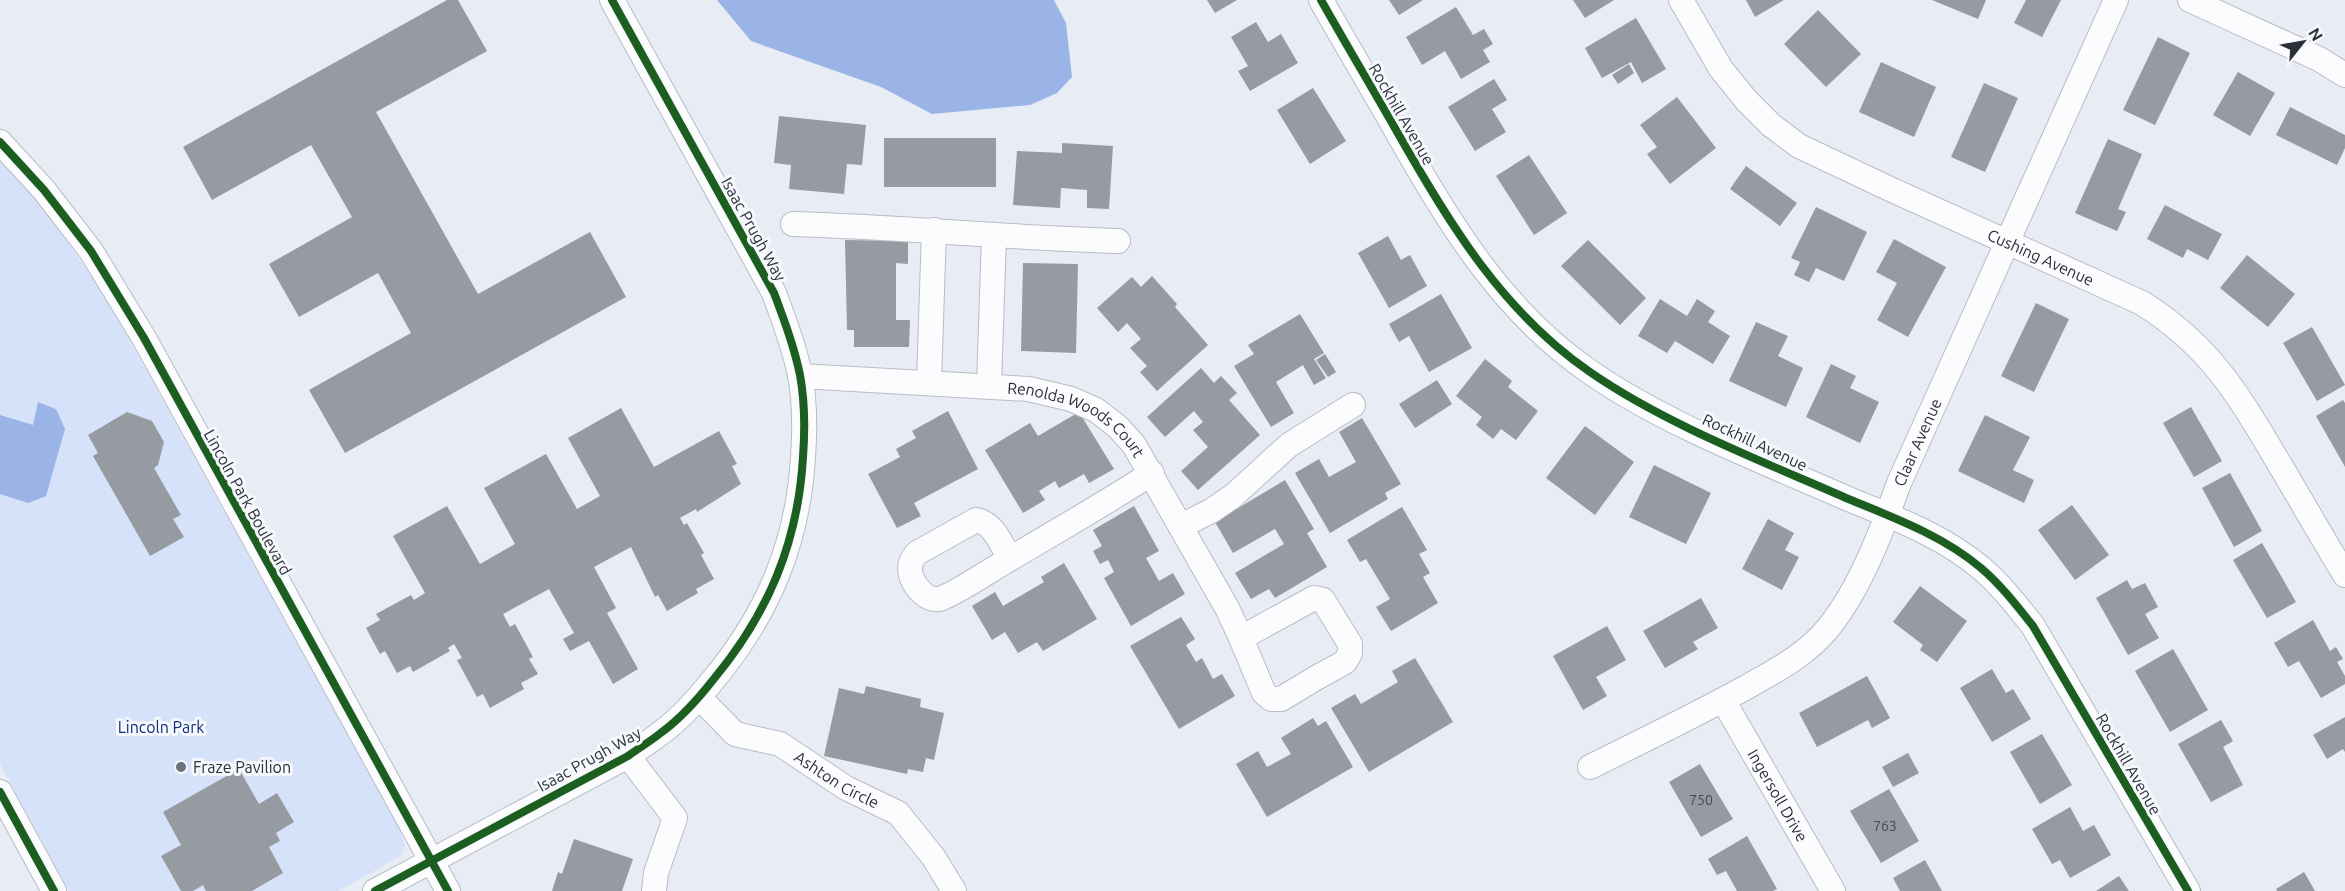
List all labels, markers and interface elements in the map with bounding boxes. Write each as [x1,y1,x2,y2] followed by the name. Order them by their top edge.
[2273,12,2333,72] north arrow
[2305,25,2327,44] text: N
[1366,60,1438,168] street label: Rockhill Avenue
[718,174,790,284] street label: Isaac Prugh Way
[1985,225,2097,289] street label: Cushing Avenue
[1007,379,1148,461] street label: Renolda Woods Court
[1890,396,1945,489] street label: Claar Avenue
[1700,410,1810,474] street label: Rockhill Avenue
[200,426,296,578] street label: Lincoln Park Boulevard
[2093,710,2165,818] street label: Rockhill Avenue
[118,718,204,736] park label: Lincoln Park
[534,723,644,795] street label: Isaac Prugh Way
[1744,746,1812,845] street label: Ingersoll Drive
[791,747,882,812] street label: Ashton Circle
[193,758,291,776] place label: Fraze Pavilion
[174,760,188,774] marker: Fraze Pavilion
[1689,792,1713,808] house number: 750
[1873,818,1897,834] house number: 763

